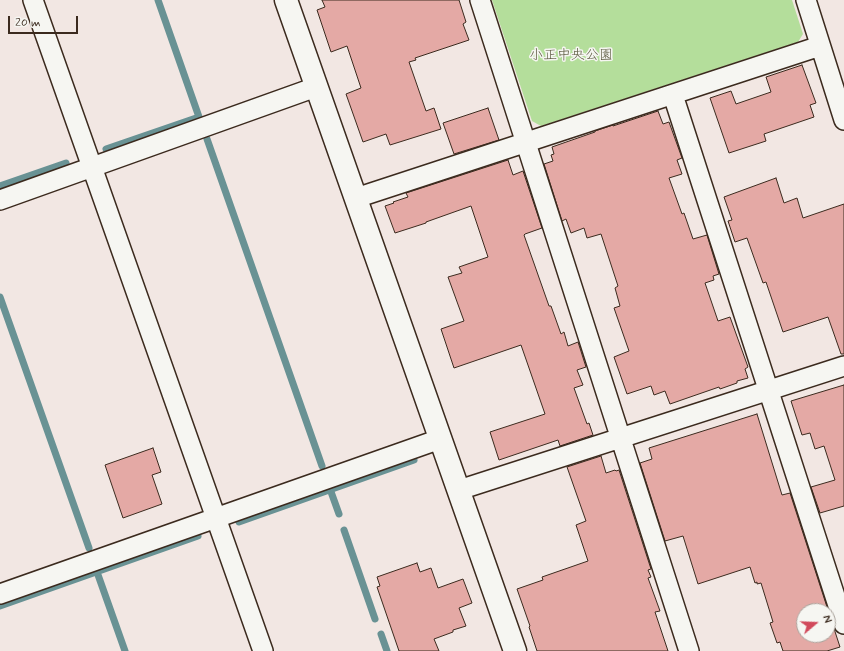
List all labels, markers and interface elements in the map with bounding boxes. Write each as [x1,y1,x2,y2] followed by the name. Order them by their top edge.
[10,8,80,34] scale bar
[15,15,41,31] text: 20 m
[529,48,613,64] park label: 小正中央公園
[796,603,836,643] north arrow
[819,614,834,625] text: N

